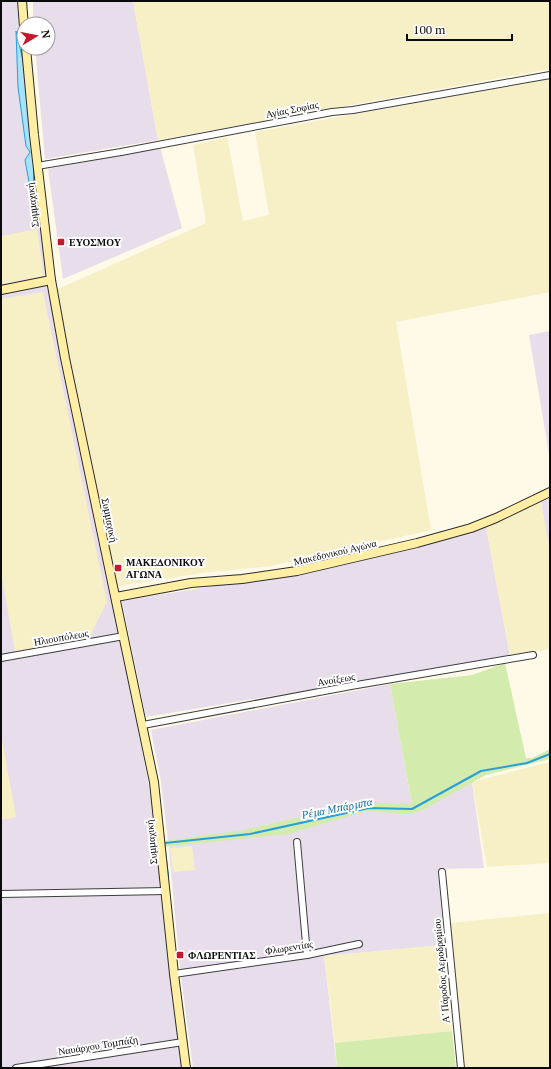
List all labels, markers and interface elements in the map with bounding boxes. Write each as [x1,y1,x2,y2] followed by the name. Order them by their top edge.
[16,16,56,56] north arrow
[407,16,512,42] scale bar
[413,22,446,37] text: 100 m
[38,29,54,40] text: N
[264,98,320,121] street label: Αγίας Σοφίας
[23,182,42,228] street label: Συμμαχική
[69,236,122,249] place label: ΕΥΟΣΜΟΥ
[56,237,66,247] marker: ΕΥΟΣΜΟΥ
[98,497,121,543] street label: Συμμαχική
[292,536,379,568] street label: Μακεδονικού Αγώνα
[126,556,205,581] place label: ΜΑΚΕΔΟΝΙΚΟΥ ΑΓΩΝΑ
[113,563,123,573] marker: ΜΑΚΕΔΟΝΙΚΟΥ ΑΓΩΝΑ
[33,626,89,649] street label: Ηλιουπόλεως
[316,670,356,689] street label: Ανοίξεως
[300,794,374,822] water label: Ρέμα Μπάρμπα
[143,819,160,865] street label: Συμμαχική
[430,918,453,1024] street label: Α' Πάροδος Αεροδρομίου
[264,937,314,958] street label: Φλωρεντίας
[188,949,256,962] place label: ΦΛΩΡΕΝΤΙΑΣ
[175,950,185,960] marker: ΦΛΩΡΕΝΤΙΑΣ
[57,1033,139,1058] street label: Ναυάρχου Τομπάζη

